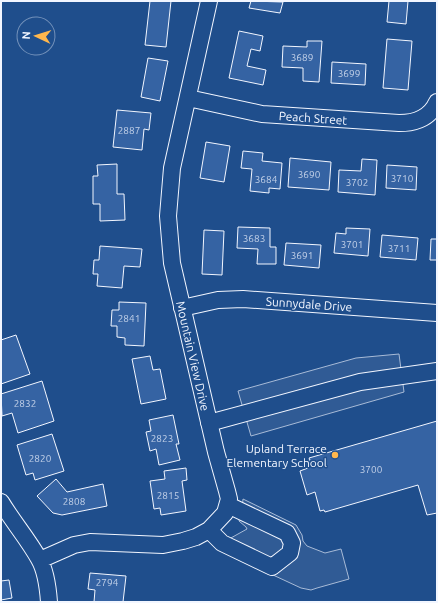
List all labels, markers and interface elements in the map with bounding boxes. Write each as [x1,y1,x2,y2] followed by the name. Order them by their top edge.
[16,16,56,56] north arrow
[20,31,32,40] text: N
[291,52,313,63] house number: 3689
[338,68,360,79] house number: 3699
[278,109,348,127] street label: Peach Street
[118,125,140,136] house number: 2887
[298,169,321,180] house number: 3690
[391,173,414,184] house number: 3710
[255,174,278,185] house number: 3684
[346,177,368,188] house number: 3702
[243,233,265,244] house number: 3683
[341,239,363,250] house number: 3701
[388,243,410,254] house number: 3711
[291,250,313,261] house number: 3691
[265,294,353,314] street label: Sunnydale Drive
[174,300,212,412] street label: Mountain View Drive
[118,313,140,324] house number: 2841
[14,398,36,409] house number: 2832
[151,433,173,444] house number: 2823
[227,442,327,469] place label: Upland Terrace Elementary School
[330,450,340,460] marker: Upland Terrace Elementary School
[29,453,52,464] house number: 2820
[360,464,383,475] house number: 3700
[157,490,179,501] house number: 2815
[63,496,86,507] house number: 2808
[96,577,119,588] house number: 2794

